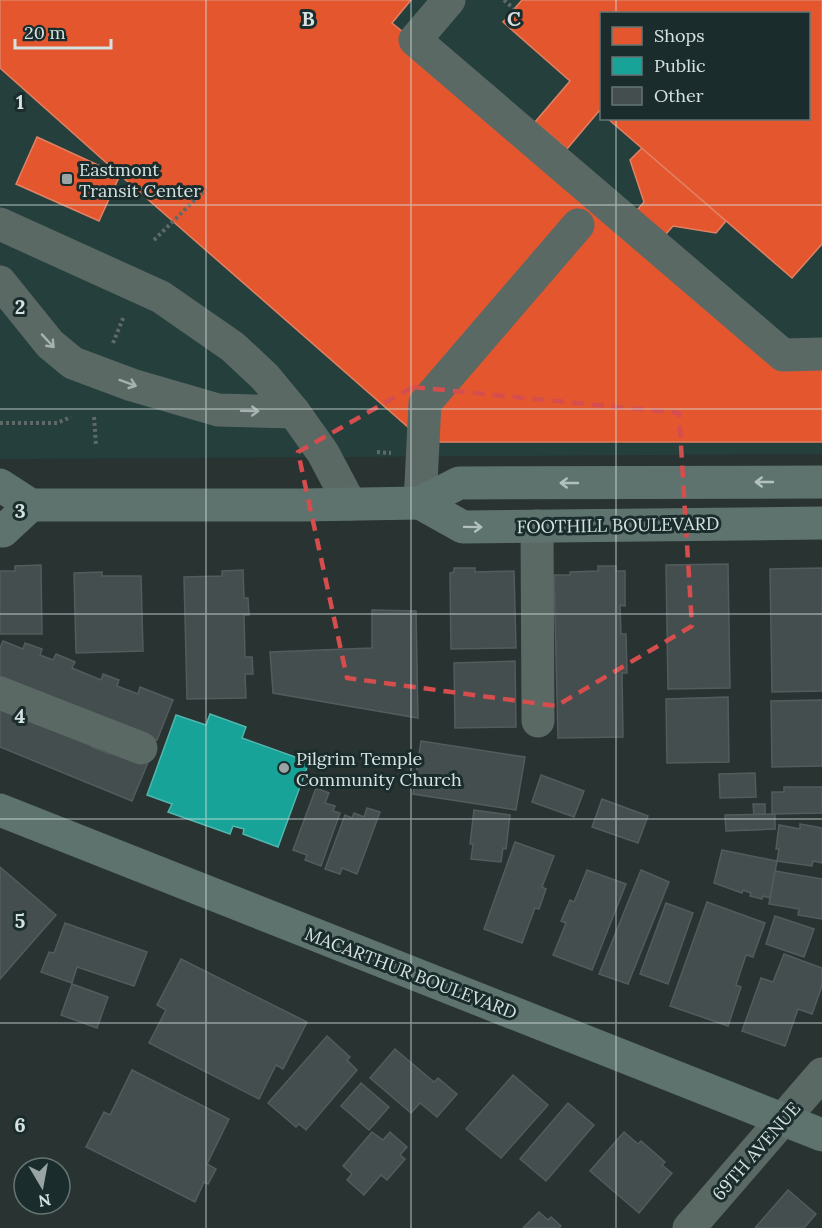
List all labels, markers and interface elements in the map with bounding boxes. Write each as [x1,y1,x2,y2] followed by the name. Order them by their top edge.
[301,6,315,31] text: B
[507,6,521,31] text: C
[15,12,111,50] scale bar
[600,12,810,120] legend
[24,21,66,44] text: 20 m
[654,24,705,47] text: Shops
[654,54,706,77] text: Public
[654,84,704,107] text: Other
[16,89,24,114] text: 1
[79,158,201,202] place label: Eastmont Transit Center
[60,172,74,186] marker: Eastmont Transit Center
[15,294,25,319] text: 2
[41,333,55,348] one-way arrow
[118,379,137,390] one-way arrow
[239,405,259,417] one-way arrow
[754,476,774,488] one-way arrow
[559,477,579,488] one-way arrow
[14,498,26,523] text: 3
[516,512,720,538] street label: FOOTHILL BOULEVARD
[462,521,482,532] one-way arrow
[15,703,26,728] text: 4
[296,747,462,791] place label: Pilgrim Temple Community Church
[277,761,291,775] marker: Pilgrim Temple Community Church
[15,908,26,933] text: 5
[302,922,520,1024] street label: MACARTHUR BOULEVARD
[707,1097,805,1205] street label: 69TH AVENUE
[14,1112,26,1137] text: 6
[12,1156,72,1216] north arrow
[37,1190,52,1212] text: N

